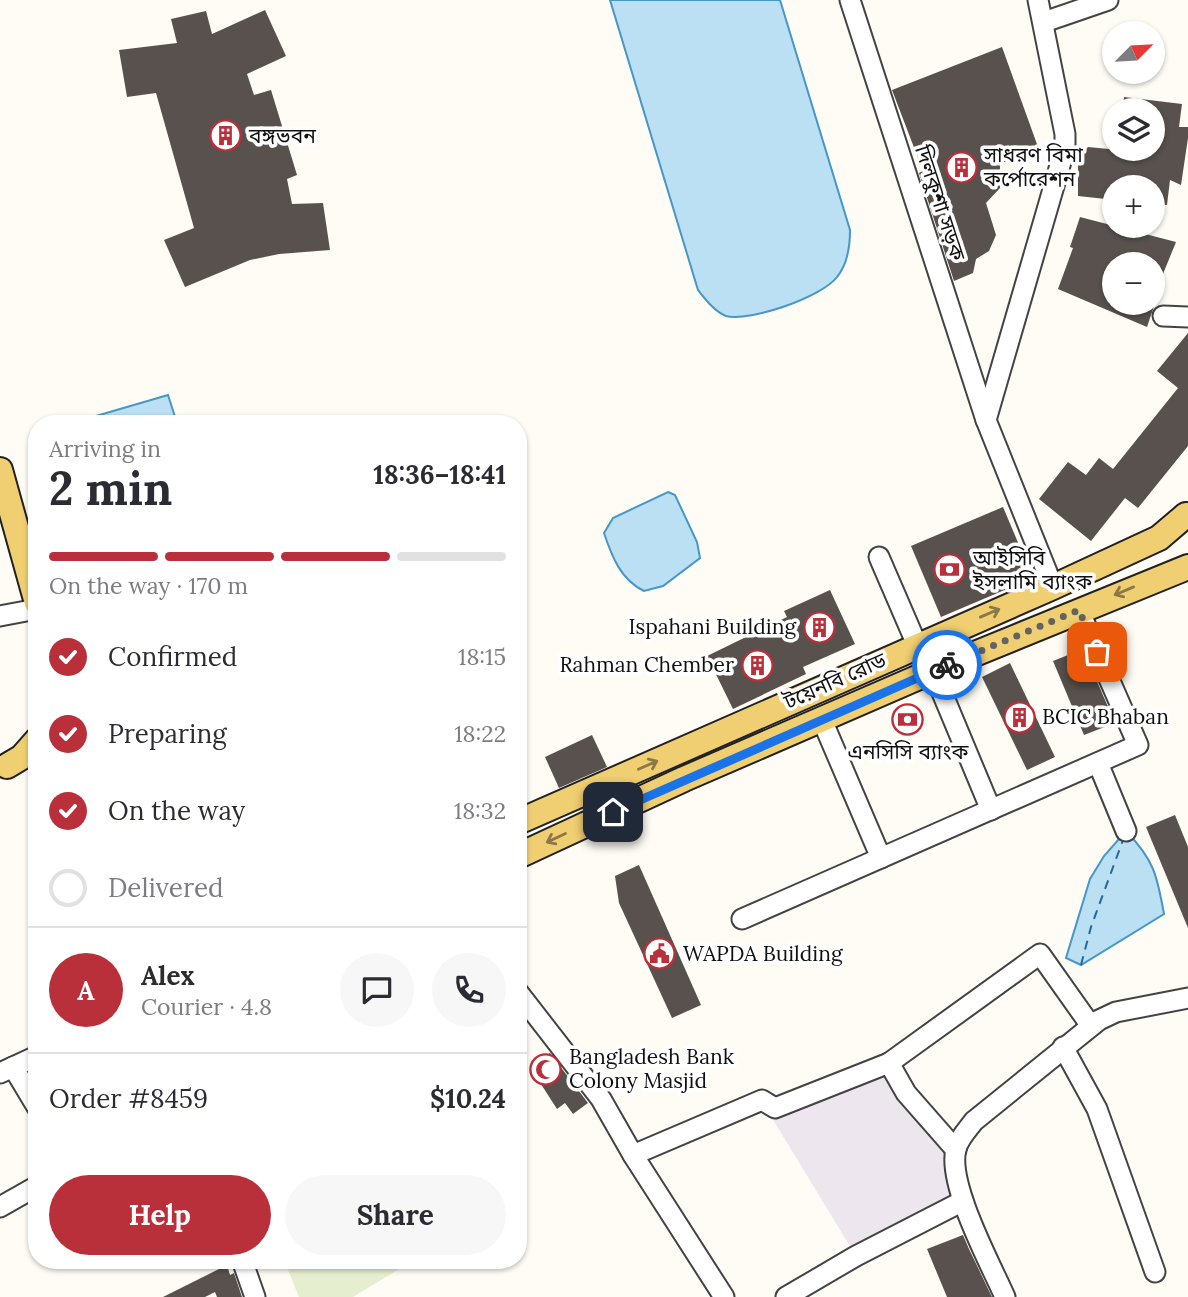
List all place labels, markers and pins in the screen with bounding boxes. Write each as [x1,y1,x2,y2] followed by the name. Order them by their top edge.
[209,119,243,153] building icon: বঙ্গভবন
[248,122,316,149] place label: বঙ্গভবন
[983,141,1083,192] place label: সাধরণ বিমা কর্পোরেশন
[944,150,978,184] building icon: সাধরণ বিমা কর্পোরেশন
[972,544,1093,595] place label: আইসিবি ইসলামি ব্যাংক
[933,553,967,587] bank icon: আইসিবি ইসলামি ব্যাংক
[802,610,836,644] building icon: Ispahani Building
[629,613,796,640] place label: Ispahani Building
[1067,622,1127,682] pin
[740,648,774,682] building icon: Rahman Chember
[559,651,734,678] place label: Rahman Chember
[1002,700,1036,734] building icon: BCIC Bhaban
[891,703,925,737] bank icon: এনসিসি ব্যাংক
[1042,703,1169,730] place label: BCIC Bhaban
[848,738,969,765] place label: এনসিসি ব্যাংক
[583,782,643,842] pin
[643,937,677,971] public building icon: WAPDA Building
[683,940,843,967] place label: WAPDA Building
[569,1043,735,1094] place label: Bangladesh Bank Colony Masjid
[529,1052,563,1086] mosque icon: Bangladesh Bank Colony Masjid

